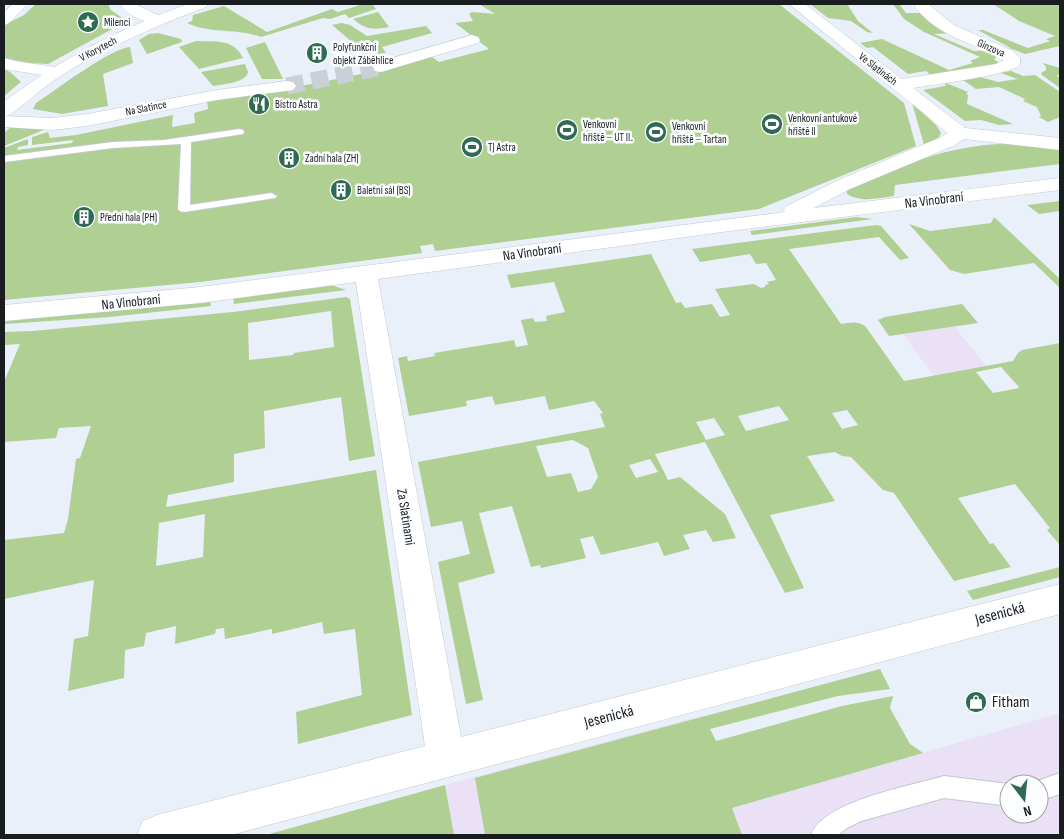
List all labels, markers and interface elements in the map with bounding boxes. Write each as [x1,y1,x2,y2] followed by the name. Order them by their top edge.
[76,10,100,34] place icon: Milenci
[104,16,130,29] place label: Milenci
[77,34,119,64] street label: V Korytech
[975,36,1007,60] street label: Ginzova
[305,41,329,65] building icon: Polyfunkční objekt Záběhlice
[333,41,393,67] place label: Polyfunkční objekt Záběhlice
[856,50,900,88] street label: Ve Slatinách
[247,92,271,116] restaurant icon: Bistro Astra
[124,98,168,118] street label: Na Slatince
[275,98,318,111] place label: Bistro Astra
[760,112,784,136] sports icon: Venkovní antukové hřiště II
[788,112,857,138] place label: Venkovní antukové hřiště II
[555,118,579,142] sports icon: Venkovní hřiště – UT II.
[583,118,632,144] place label: Venkovní hřiště – UT II.
[644,120,668,144] sports icon: Venkovní hřiště – Tartan
[672,120,727,146] place label: Venkovní hřiště – Tartan
[460,135,484,159] sports icon: TJ Astra
[488,141,516,154] place label: TJ Astra
[277,146,301,170] building icon: Zadní hala (ZH)
[305,152,359,165] place label: Zadní hala (ZH)
[329,178,353,202] building icon: Baletní sál (BS)
[357,184,411,197] place label: Baletní sál (BS)
[904,188,965,212] street label: Na Vinobraní
[72,205,96,229] building icon: Přední hala (PH)
[100,211,157,224] place label: Přední hala (PH)
[502,239,563,265] street label: Na Vinobraní
[101,290,162,314] street label: Na Vinobraní
[393,487,419,547] street label: Za Slatinami
[972,598,1027,630] street label: Jesenická
[964,690,988,714] shop icon: Fitham
[992,693,1029,712] place label: Fitham
[581,701,636,733] street label: Jesenická
[999,774,1049,824] north arrow
[1022,802,1033,820] text: N

